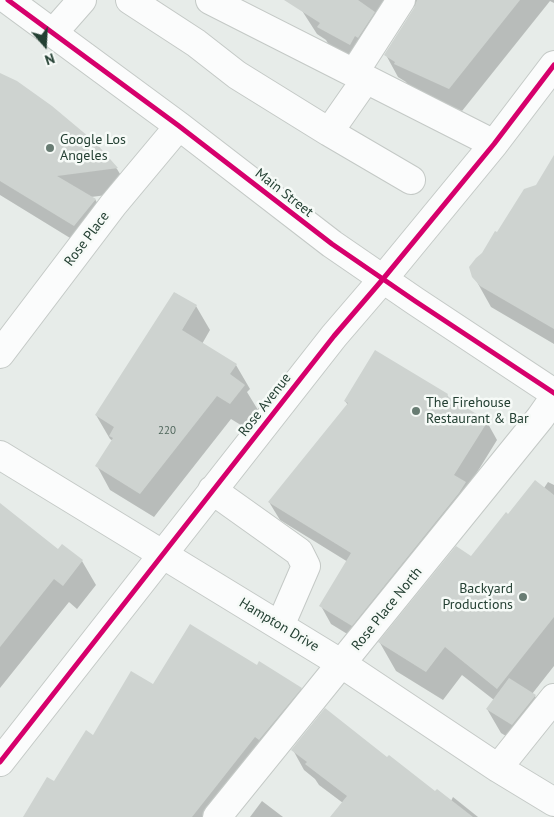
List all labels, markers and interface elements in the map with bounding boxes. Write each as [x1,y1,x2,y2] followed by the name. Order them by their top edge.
[20,20,70,70] north arrow
[43,49,57,69] text: N
[60,132,126,164] place label: Google Los Angeles
[44,142,56,154] marker: Google Los Angeles
[252,165,316,221] street label: Main Street
[61,208,113,270] street label: Rose Place
[235,370,295,440] street label: Rose Avenue
[426,395,529,428] place label: The Firehouse Restaurant & Bar
[410,405,422,417] marker: The Firehouse Restaurant & Bar
[158,424,176,438] house number: 220
[348,564,426,654] street label: Rose Place North
[442,581,513,614] place label: Backyard Productions
[517,591,529,603] marker: Backyard Productions
[236,595,322,655] street label: Hampton Drive

